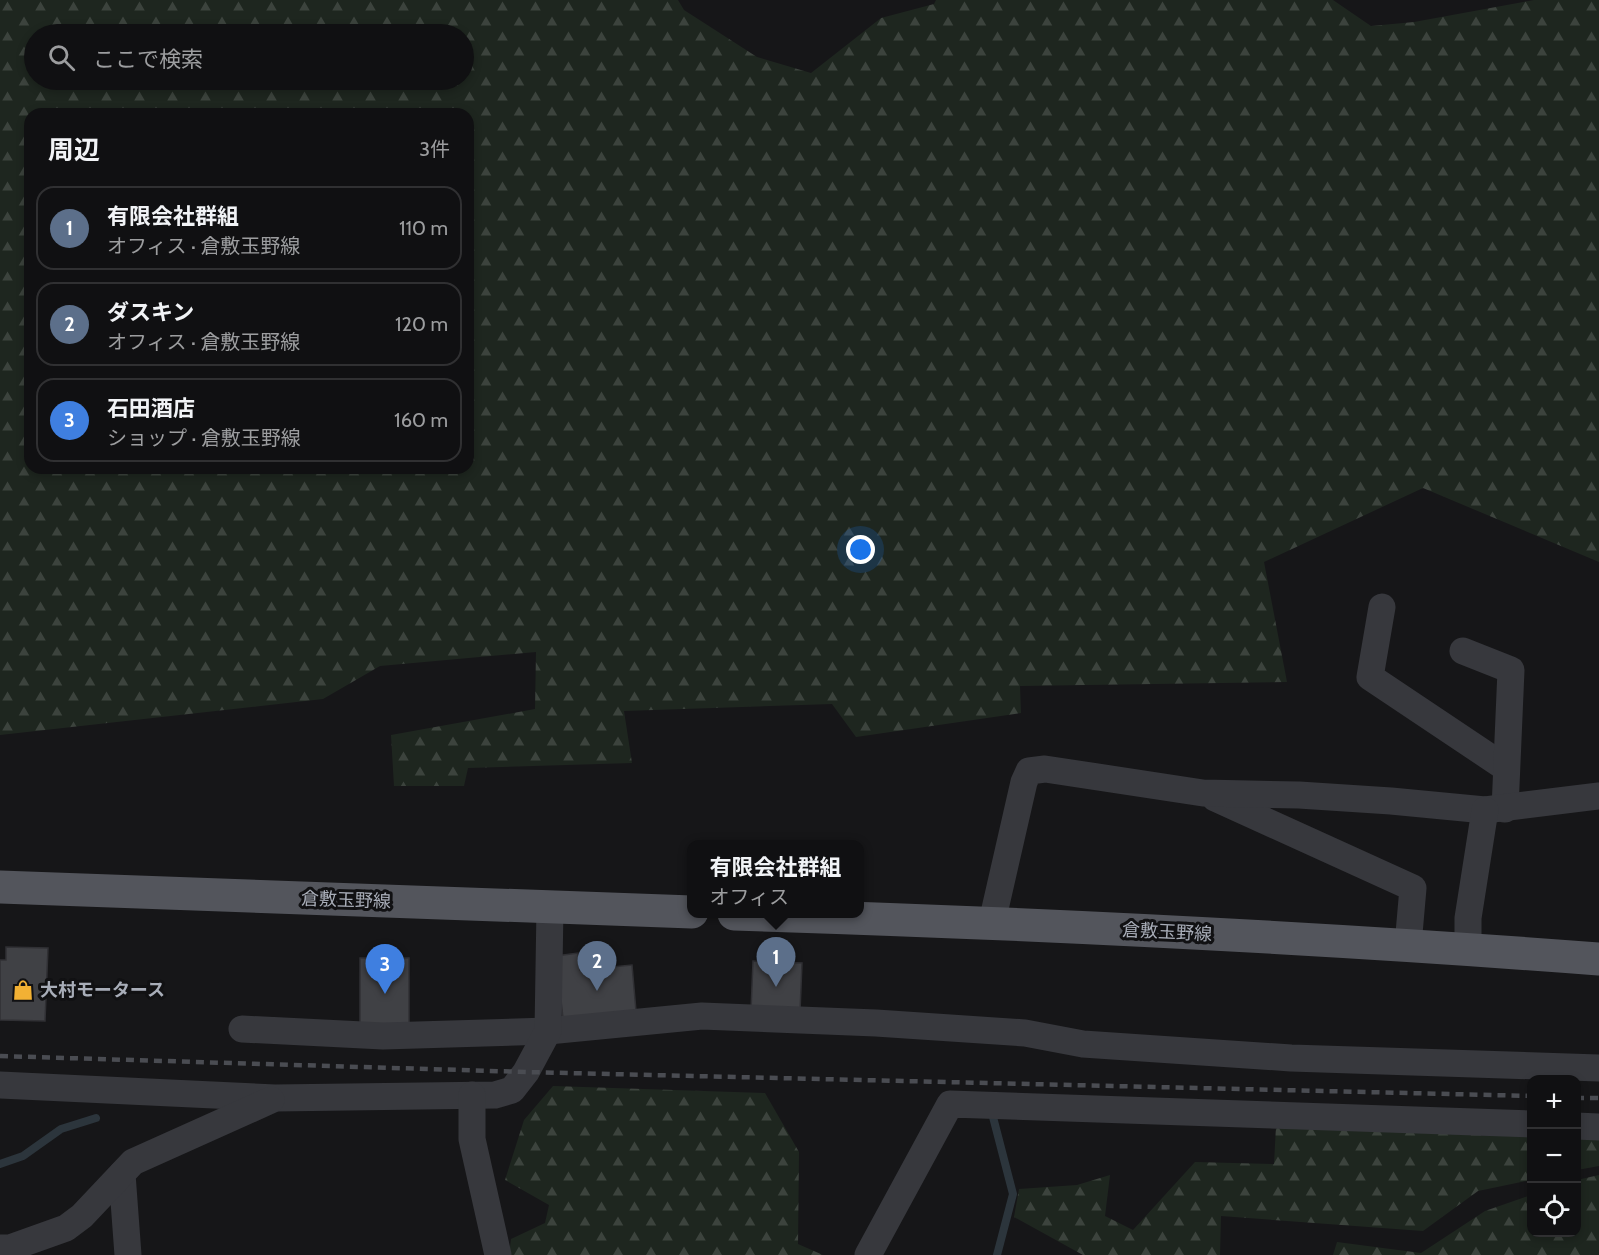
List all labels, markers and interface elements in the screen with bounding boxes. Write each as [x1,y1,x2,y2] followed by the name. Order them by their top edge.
[24,24,474,90] search box
[45,41,78,74] icon: search
[93,46,203,73] text: ここで検索
[48,134,100,166] text: 周辺
[419,137,450,161] text: 3件
[107,203,239,230] text: 有限会社群組
[66,216,73,240] text: 1
[399,216,448,240] text: 110 m
[107,234,300,258] text: オフィス · 倉敷玉野線
[107,299,194,326] text: ダスキン
[64,312,75,336] text: 2
[395,312,448,336] text: 120 m
[107,330,300,354] text: オフィス · 倉敷玉野線
[107,395,195,422] text: 石田酒店
[64,408,75,432] text: 3
[394,408,448,432] text: 160 m
[107,426,301,450] text: ショップ · 倉敷玉野線
[846,535,875,564] your location
[687,840,864,918] popup
[709,854,842,881] text: 有限会社群組
[709,885,789,909] text: オフィス
[301,887,391,913] street label: 倉敷玉野線
[1121,919,1213,945] street label: 倉敷玉野線
[756,938,796,987] pin: 1
[578,942,616,991] pin: 2
[366,944,404,994] pin: 3
[11,978,35,1002] shop icon: 大村モータース
[40,979,165,1001] place label: 大村モータース
[1527,1075,1581,1237] map controls
[1527,1075,1581,1129] button: +
[1527,1129,1581,1183] button: −
[1527,1183,1581,1237] button: locate

